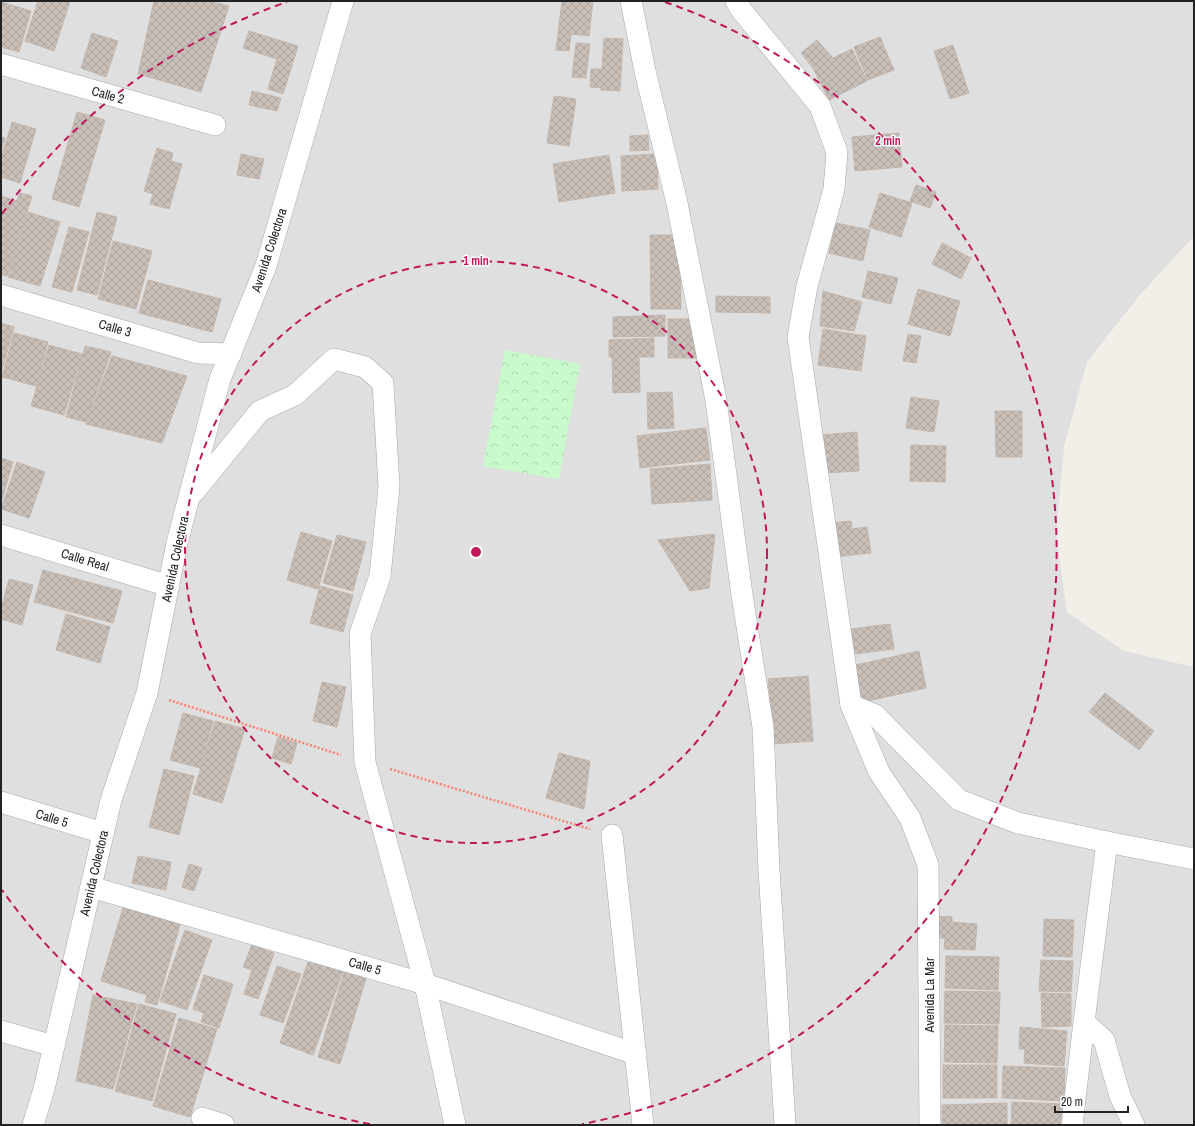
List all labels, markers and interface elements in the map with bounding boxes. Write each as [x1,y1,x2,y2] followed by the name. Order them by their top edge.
[90,82,126,108] street label: Calle 2
[875,133,901,149] text: 2 min
[247,206,291,295] street label: Avenida Colectora
[463,253,489,269] text: 1 min
[97,315,133,341] street label: Calle 3
[157,514,192,605] street label: Avenida Colectora
[59,545,111,575] street label: Calle Real
[469,545,483,559] centre of rings
[34,805,70,831] street label: Calle 5
[76,828,112,919] street label: Avenida Colectora
[347,953,383,979] street label: Calle 5
[921,957,938,1034] street label: Avenida La Mar
[1055,1088,1128,1114] scale bar
[1061,1094,1083,1110] text: 20 m

